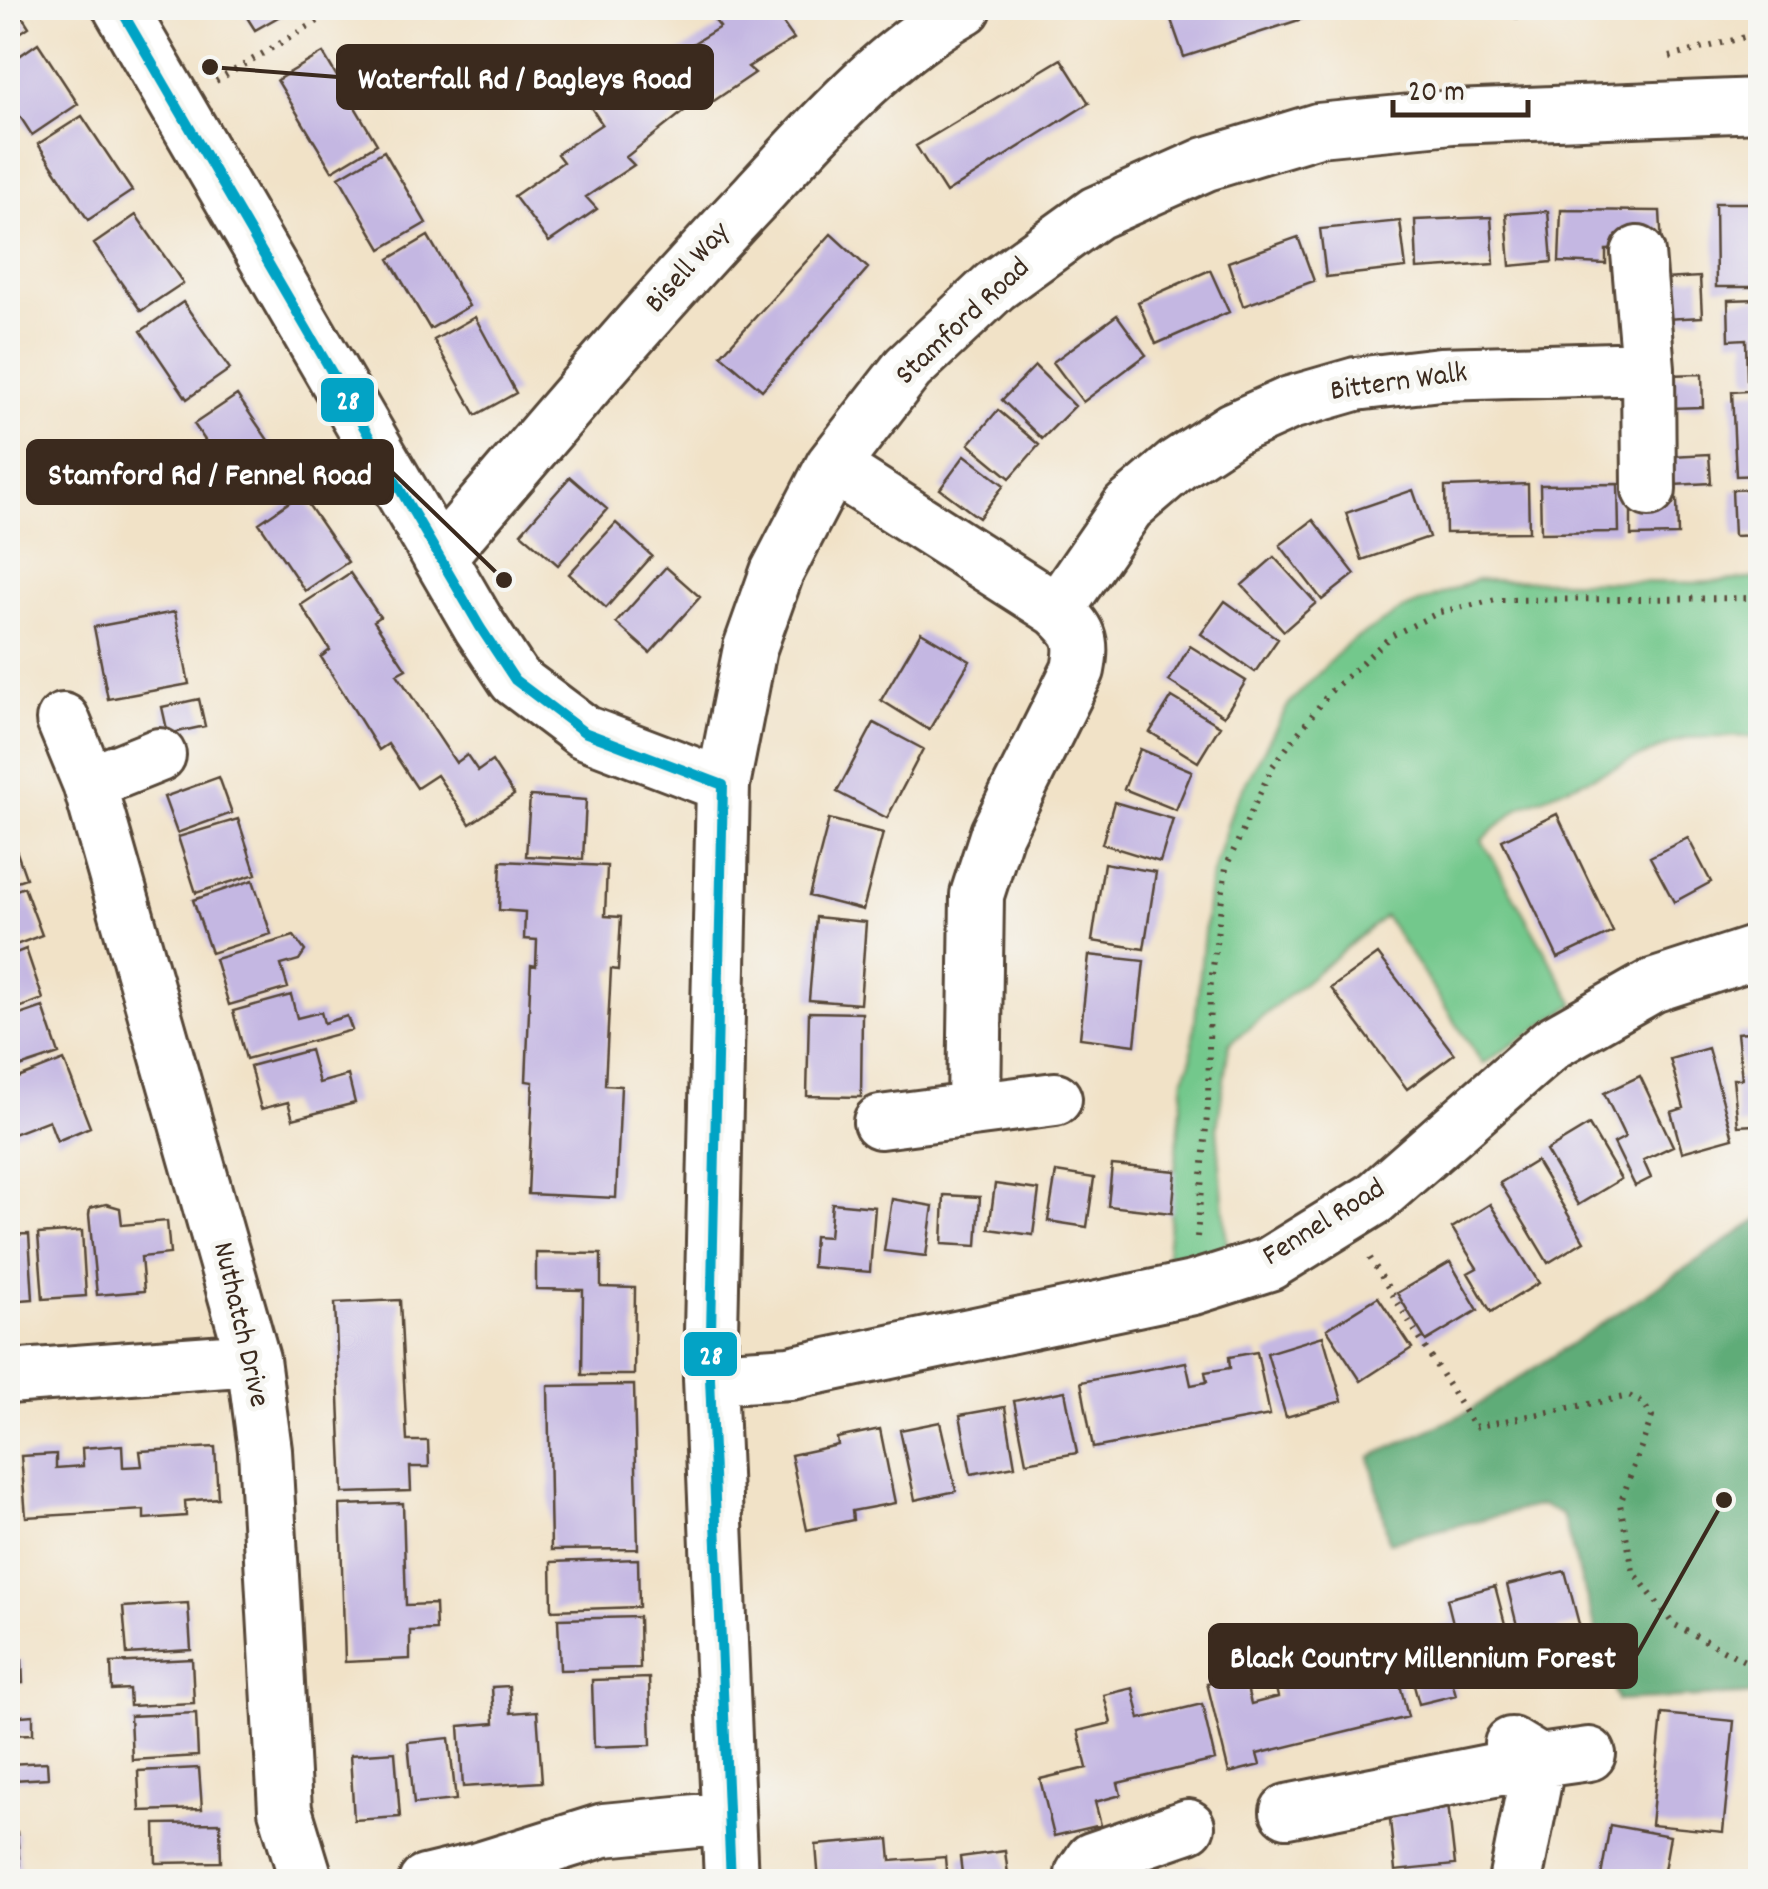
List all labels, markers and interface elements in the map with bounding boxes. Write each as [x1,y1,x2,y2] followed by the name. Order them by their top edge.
[338,46,712,108] callout: Waterfall Rd / Bagleys Road
[1393,55,1528,117] scale bar
[358,59,692,105] text: Waterfall Rd / Bagleys Road
[1408,73,1465,116] text: 20 m
[636,213,742,324] street label: Bisell Way
[887,249,1041,397] street label: Stamford Road
[1328,353,1470,415] street label: Bittern Walk
[319,376,376,424] line badge: 28
[336,384,360,424] text: 28
[28,441,392,503] callout: Stamford Rd / Fennel Road
[48,455,372,501] text: Stamford Rd / Fennel Road
[1255,1169,1395,1279] street label: Fennel Road
[199,1238,279,1412] street label: Nuthatch Drive
[682,1330,739,1378] line badge: 28
[699,1339,723,1379] text: 28
[1210,1625,1636,1687] callout: Black Country Millennium Forest
[1230,1638,1616,1684] text: Black Country Millennium Forest

